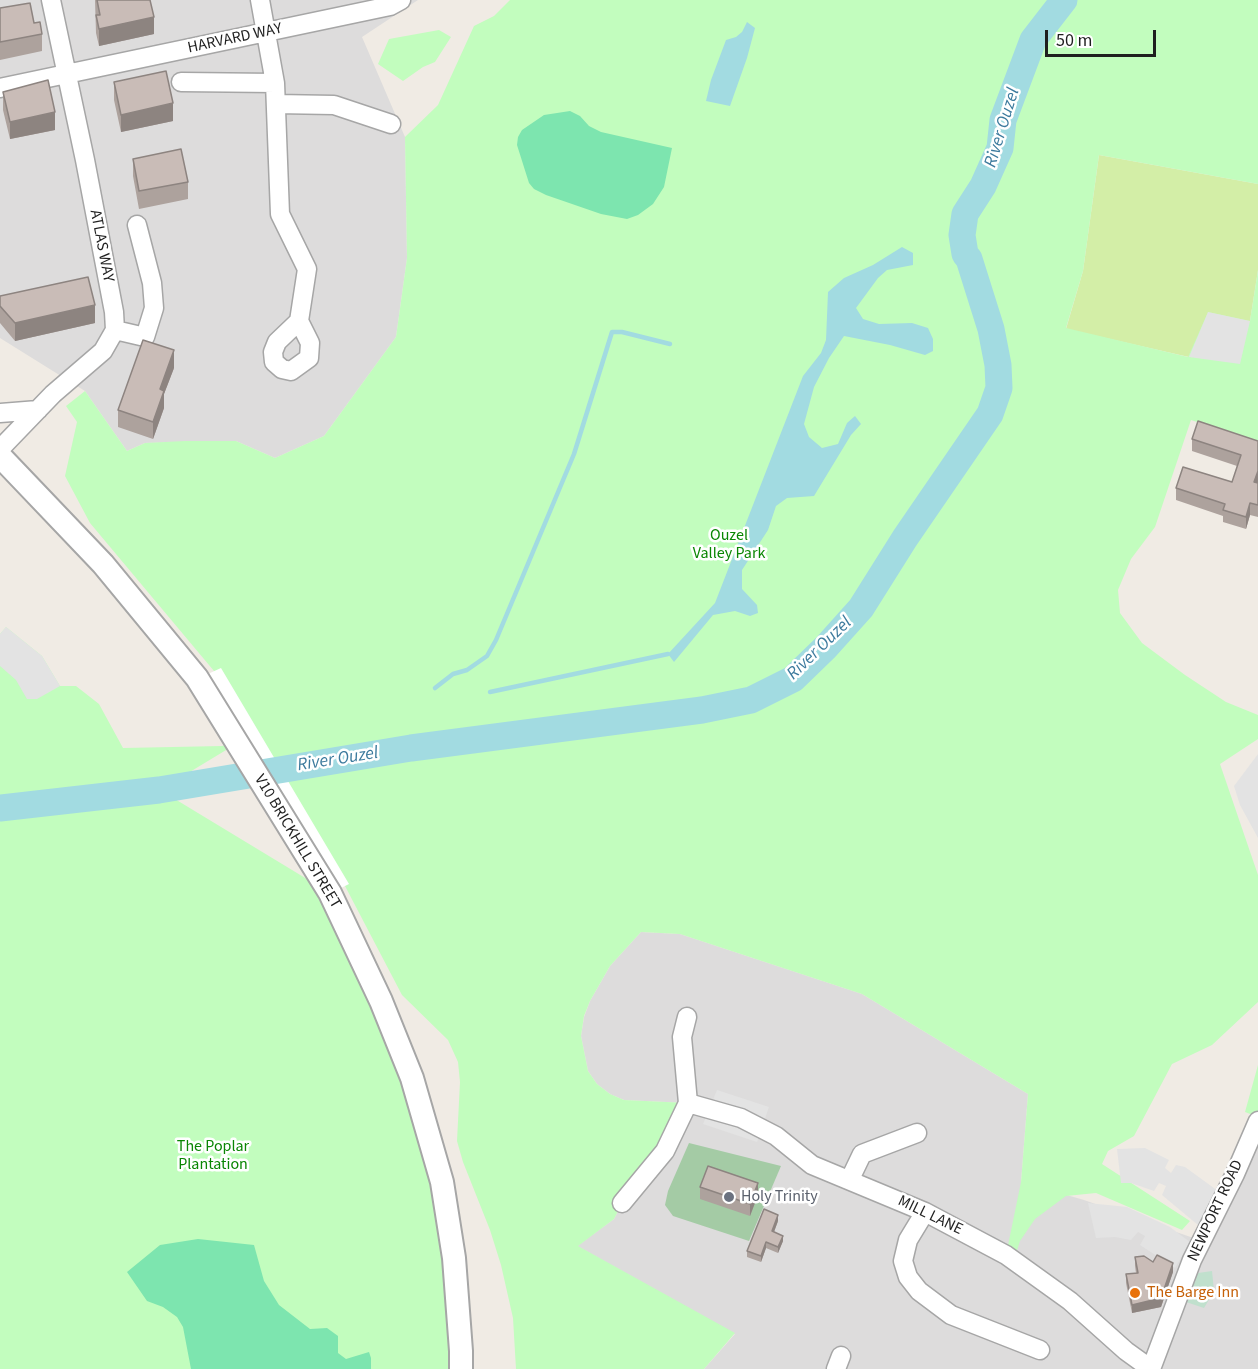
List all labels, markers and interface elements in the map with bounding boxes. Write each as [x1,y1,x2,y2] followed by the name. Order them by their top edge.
[1048,18,1159,56] scale bar
[186,20,284,58] street label: HARVARD WAY
[1056,28,1092,53] text: 50 m
[981,86,1025,170] water label: River Ouzel
[85,208,117,284] street label: ATLAS WAY
[693,526,765,564] park label: Ouzel Valley Park
[783,613,857,685] water label: River Ouzel
[296,743,380,777] water label: River Ouzel
[249,771,345,913] street label: V10 BRICKHILL STREET
[177,1137,249,1175] park label: The Poplar Plantation
[1184,1157,1248,1265] street label: NEWPORT ROAD
[741,1187,818,1207] place label: Holy Trinity
[722,1190,736,1204] marker: Holy Trinity
[894,1192,966,1240] street label: MILL LANE
[1147,1283,1239,1303] place label: The Barge Inn
[1128,1286,1142,1300] marker: The Barge Inn

